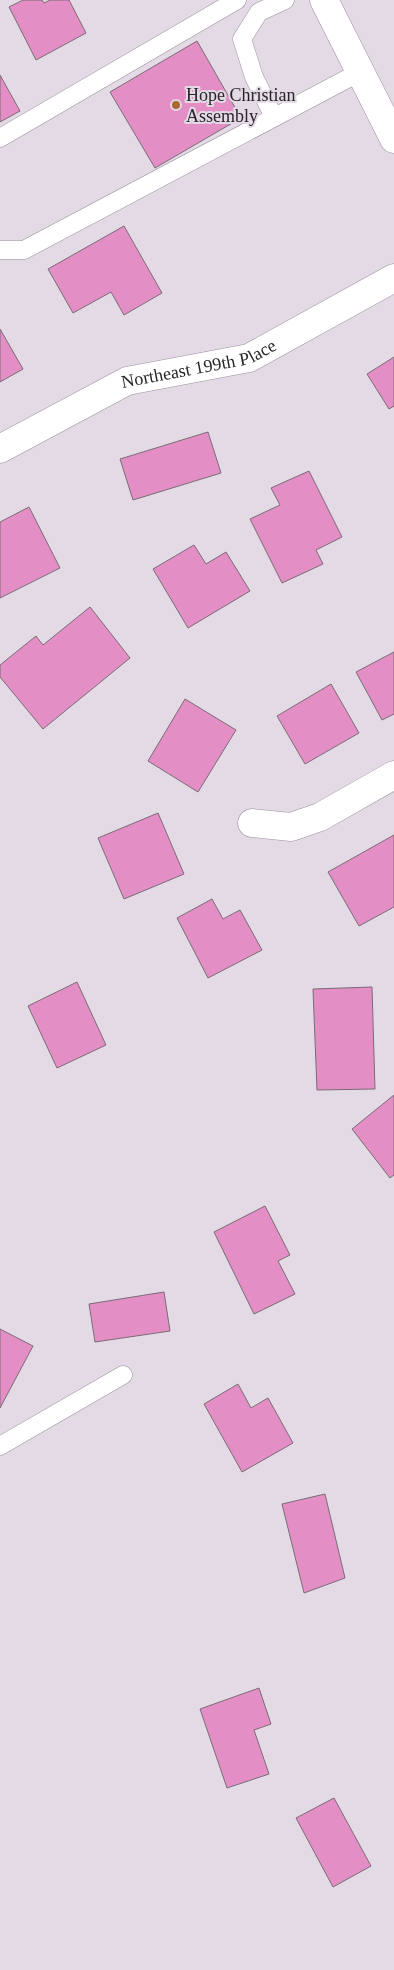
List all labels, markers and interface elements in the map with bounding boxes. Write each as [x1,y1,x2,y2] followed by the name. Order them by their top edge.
[186,85,296,126] place label: Hope Christian Assembly
[170,99,182,111] marker: Hope Christian Assembly
[120,335,280,392] street label: Northeast 199th Place

